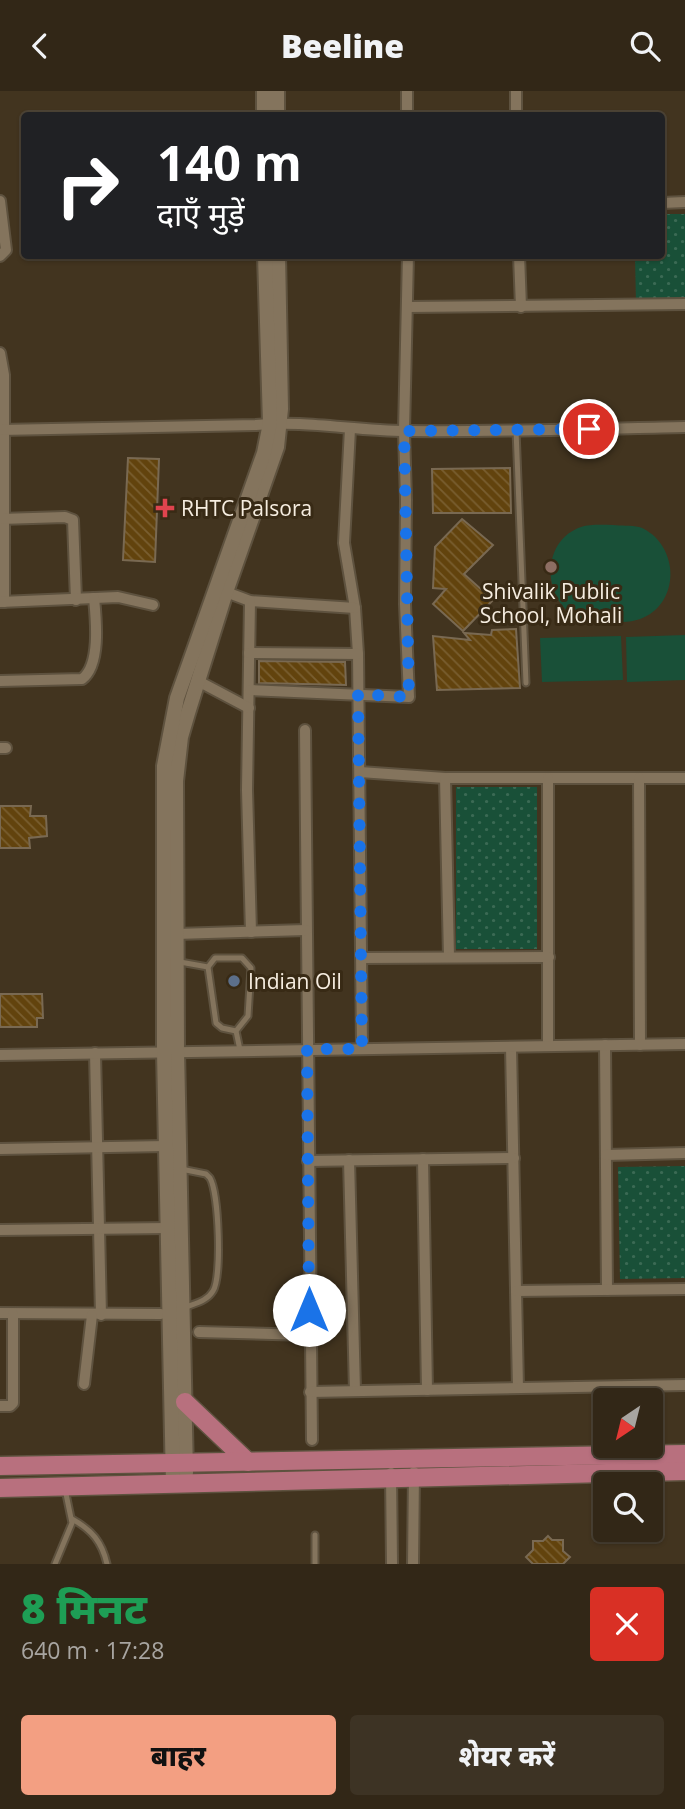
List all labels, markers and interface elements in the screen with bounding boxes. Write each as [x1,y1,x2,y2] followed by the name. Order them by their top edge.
[281,24,404,67] text: Beeline
[21,27,59,65] icon: back
[626,27,664,65] icon: search
[157,129,302,195] text: 140 m
[42,140,133,231] icon: right
[157,192,245,235] text: दाएँ मुड़ें
[559,399,619,459] pin
[570,410,608,448] icon: arrive
[181,494,312,522] place label: RHTC Palsora
[155,498,175,518] marker: RHTC Palsora
[543,559,559,575] marker: Shivalik Public School, Mohali
[480,577,622,629] place label: Shivalik Public School, Mohali
[248,967,342,995] place label: Indian Oil
[226,973,242,989] marker: Indian Oil
[272,1273,346,1347] position arrow
[593,1388,663,1458] north arrow
[593,1388,663,1542] map controls
[593,1472,663,1542] button: search
[21,1579,147,1636] text: 8 मिनट
[590,1587,664,1661] button: close
[21,1634,164,1666] text: 640 m · 17:28
[21,1715,336,1795] button: बाहर
[350,1715,664,1795] button: शेयर करें

